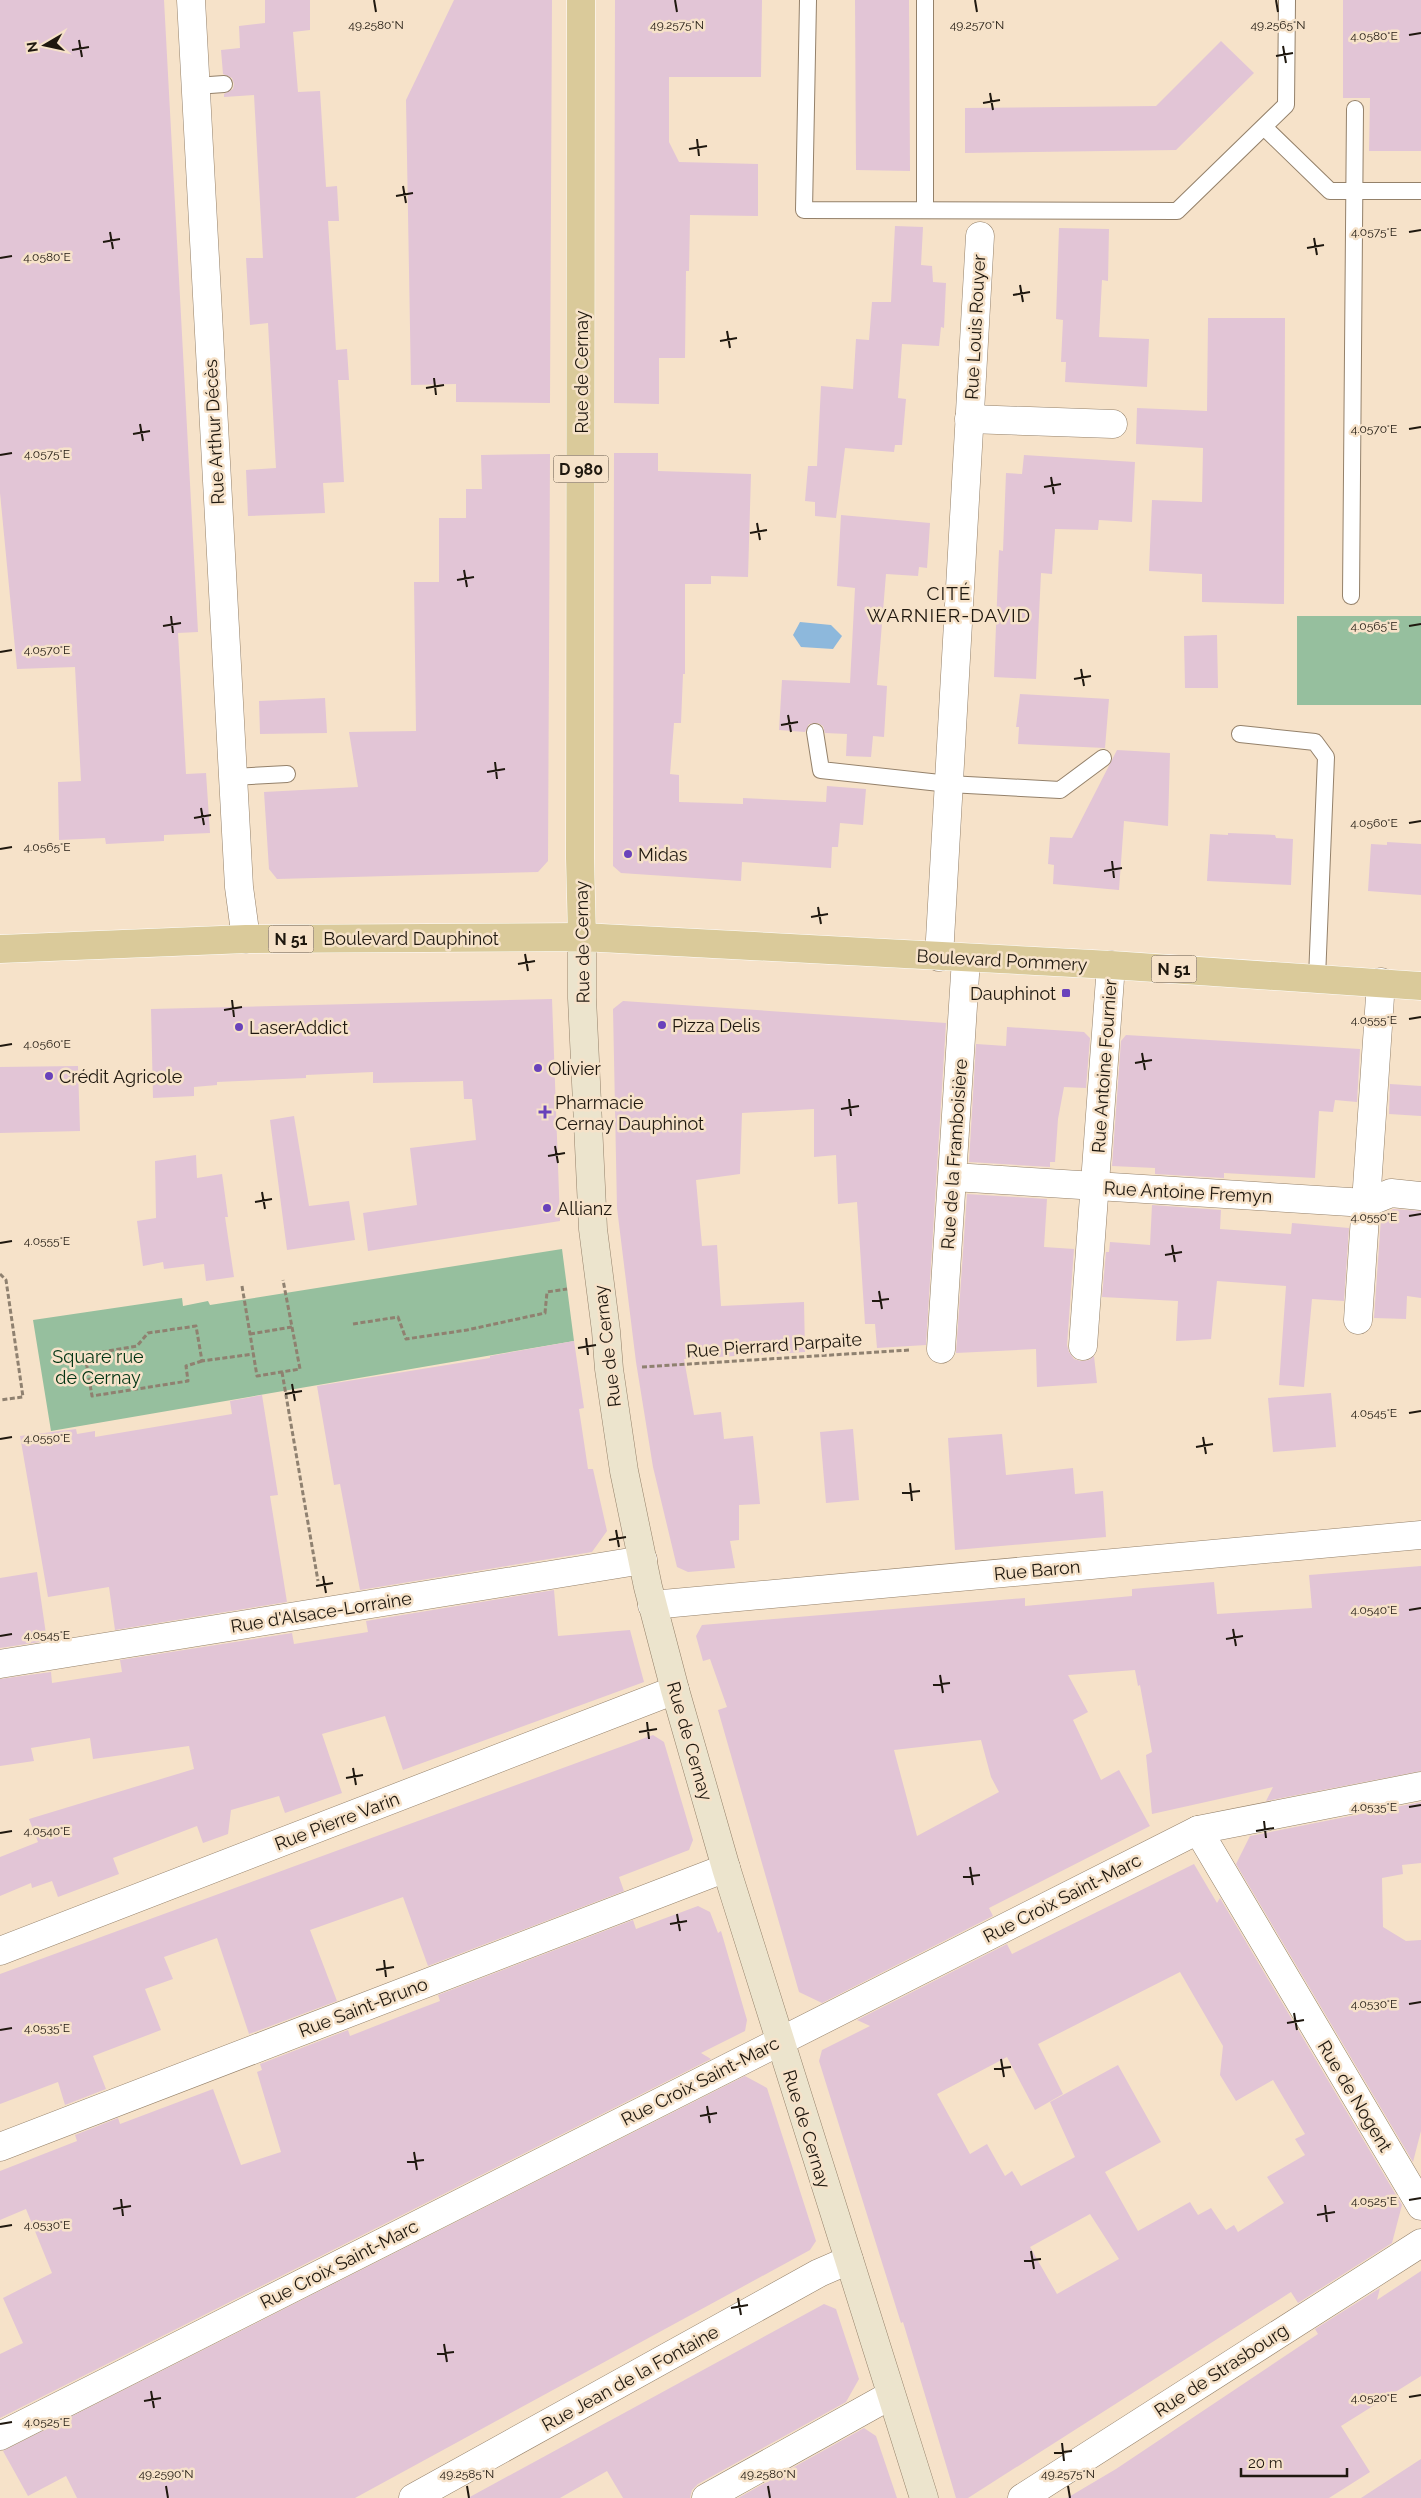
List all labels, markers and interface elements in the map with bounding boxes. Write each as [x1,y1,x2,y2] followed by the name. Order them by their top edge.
[348,18,404,32] text: 49.2580°N
[650,18,704,32] text: 49.2575°N
[950,18,1004,32] text: 49.2570°N
[1251,18,1305,32] text: 49.2565°N
[20,20,70,70] north arrow
[1350,29,1398,43] text: 4.0580°E
[23,41,41,54] text: N
[1351,225,1397,239] text: 4.0575°E
[23,250,71,264] text: 4.0580°E
[961,253,989,400] street label: Rue Louis Rouyer
[571,310,592,433] street label: Rue de Cernay
[200,358,228,505] street label: Rue Arthur Décès
[1351,422,1397,436] text: 4.0570°E
[24,447,70,461] text: 4.0575°E
[554,456,608,482] road number: D 980
[867,582,1031,626] district label: CITÉ WARNIER-DAVID
[1351,619,1397,633] text: 4.0565°E
[24,643,70,657] text: 4.0570°E
[1350,816,1398,830] text: 4.0560°E
[24,840,70,854] text: 4.0565°E
[638,844,688,865] place label: Midas
[622,848,634,860] marker: Midas
[570,880,594,1004] street label: Rue de Cernay
[268,926,314,952] road number: N 51
[323,928,499,949] street label: Boulevard Dauphinot
[916,945,1088,975] street label: Boulevard Pommery
[1152,956,1196,982] road number: N 51
[1087,977,1121,1154] street label: Rue Antoine Fournier
[970,983,1056,1004] place label: Dauphinot
[1060,987,1072,999] marker: Dauphinot
[1351,1013,1397,1027] text: 4.0555°E
[672,1015,760,1036] place label: Pizza Delis
[249,1017,348,1038] place label: LaserAddict
[656,1019,668,1031] marker: Pizza Delis
[233,1021,245,1033] marker: LaserAddict
[23,1037,71,1051] text: 4.0560°E
[937,1057,971,1250] street label: Rue de la Framboisière
[548,1058,601,1079] place label: Olivier
[532,1062,544,1074] marker: Olivier
[59,1066,183,1087] place label: Crédit Agricole
[43,1070,55,1082] marker: Crédit Agricole
[555,1092,704,1134] place label: Pharmacie Cernay Dauphinot
[539,1106,551,1118] marker: Pharmacie Cernay Dauphinot
[1103,1177,1273,1207] street label: Rue Antoine Fremyn
[557,1198,612,1219] place label: Allianz
[541,1202,553,1214] marker: Allianz
[1351,1210,1397,1224] text: 4.0550°E
[24,1234,70,1248] text: 4.0555°E
[589,1284,625,1408] street label: Rue de Cernay
[686,1328,863,1362] street label: Rue Pierrard Parpaite
[52,1346,144,1388] park label: Square rue de Cernay
[1351,1406,1397,1420] text: 4.0545°E
[24,1431,70,1445] text: 4.0550°E
[993,1556,1081,1584] street label: Rue Baron
[229,1587,413,1637] street label: Rue d'Alsace-Lorraine
[1351,1603,1397,1617] text: 4.0540°E
[24,1628,70,1642] text: 4.0545°E
[663,1679,717,1803] street label: Rue de Cernay
[272,1788,402,1854] street label: Rue Pierre Varin
[1351,1800,1397,1814] text: 4.0535°E
[24,1824,70,1838] text: 4.0540°E
[980,1849,1144,1947] street label: Rue Croix Saint-Marc
[296,1973,431,2041] street label: Rue Saint-Bruno
[1351,1997,1397,2011] text: 4.0530°E
[24,2021,70,2035] text: 4.0535°E
[618,2032,782,2130] street label: Rue Croix Saint-Marc
[1313,2036,1397,2156] street label: Rue de Nogent
[779,2067,835,2191] street label: Rue de Cernay
[1351,2194,1397,2208] text: 4.0525°E
[257,2215,421,2313] street label: Rue Croix Saint-Marc
[24,2218,70,2232] text: 4.0530°E
[1150,2319,1292,2421] street label: Rue de Strasbourg
[538,2320,722,2435] street label: Rue Jean de la Fontaine
[1351,2391,1397,2405] text: 4.0520°E
[24,2415,70,2429] text: 4.0525°E
[1241,2446,1347,2478] scale bar
[1248,2454,1283,2472] text: 20 m
[138,2467,194,2481] text: 49.2590°N
[440,2467,494,2481] text: 49.2585°N
[740,2467,796,2481] text: 49.2580°N
[1041,2467,1095,2481] text: 49.2575°N

